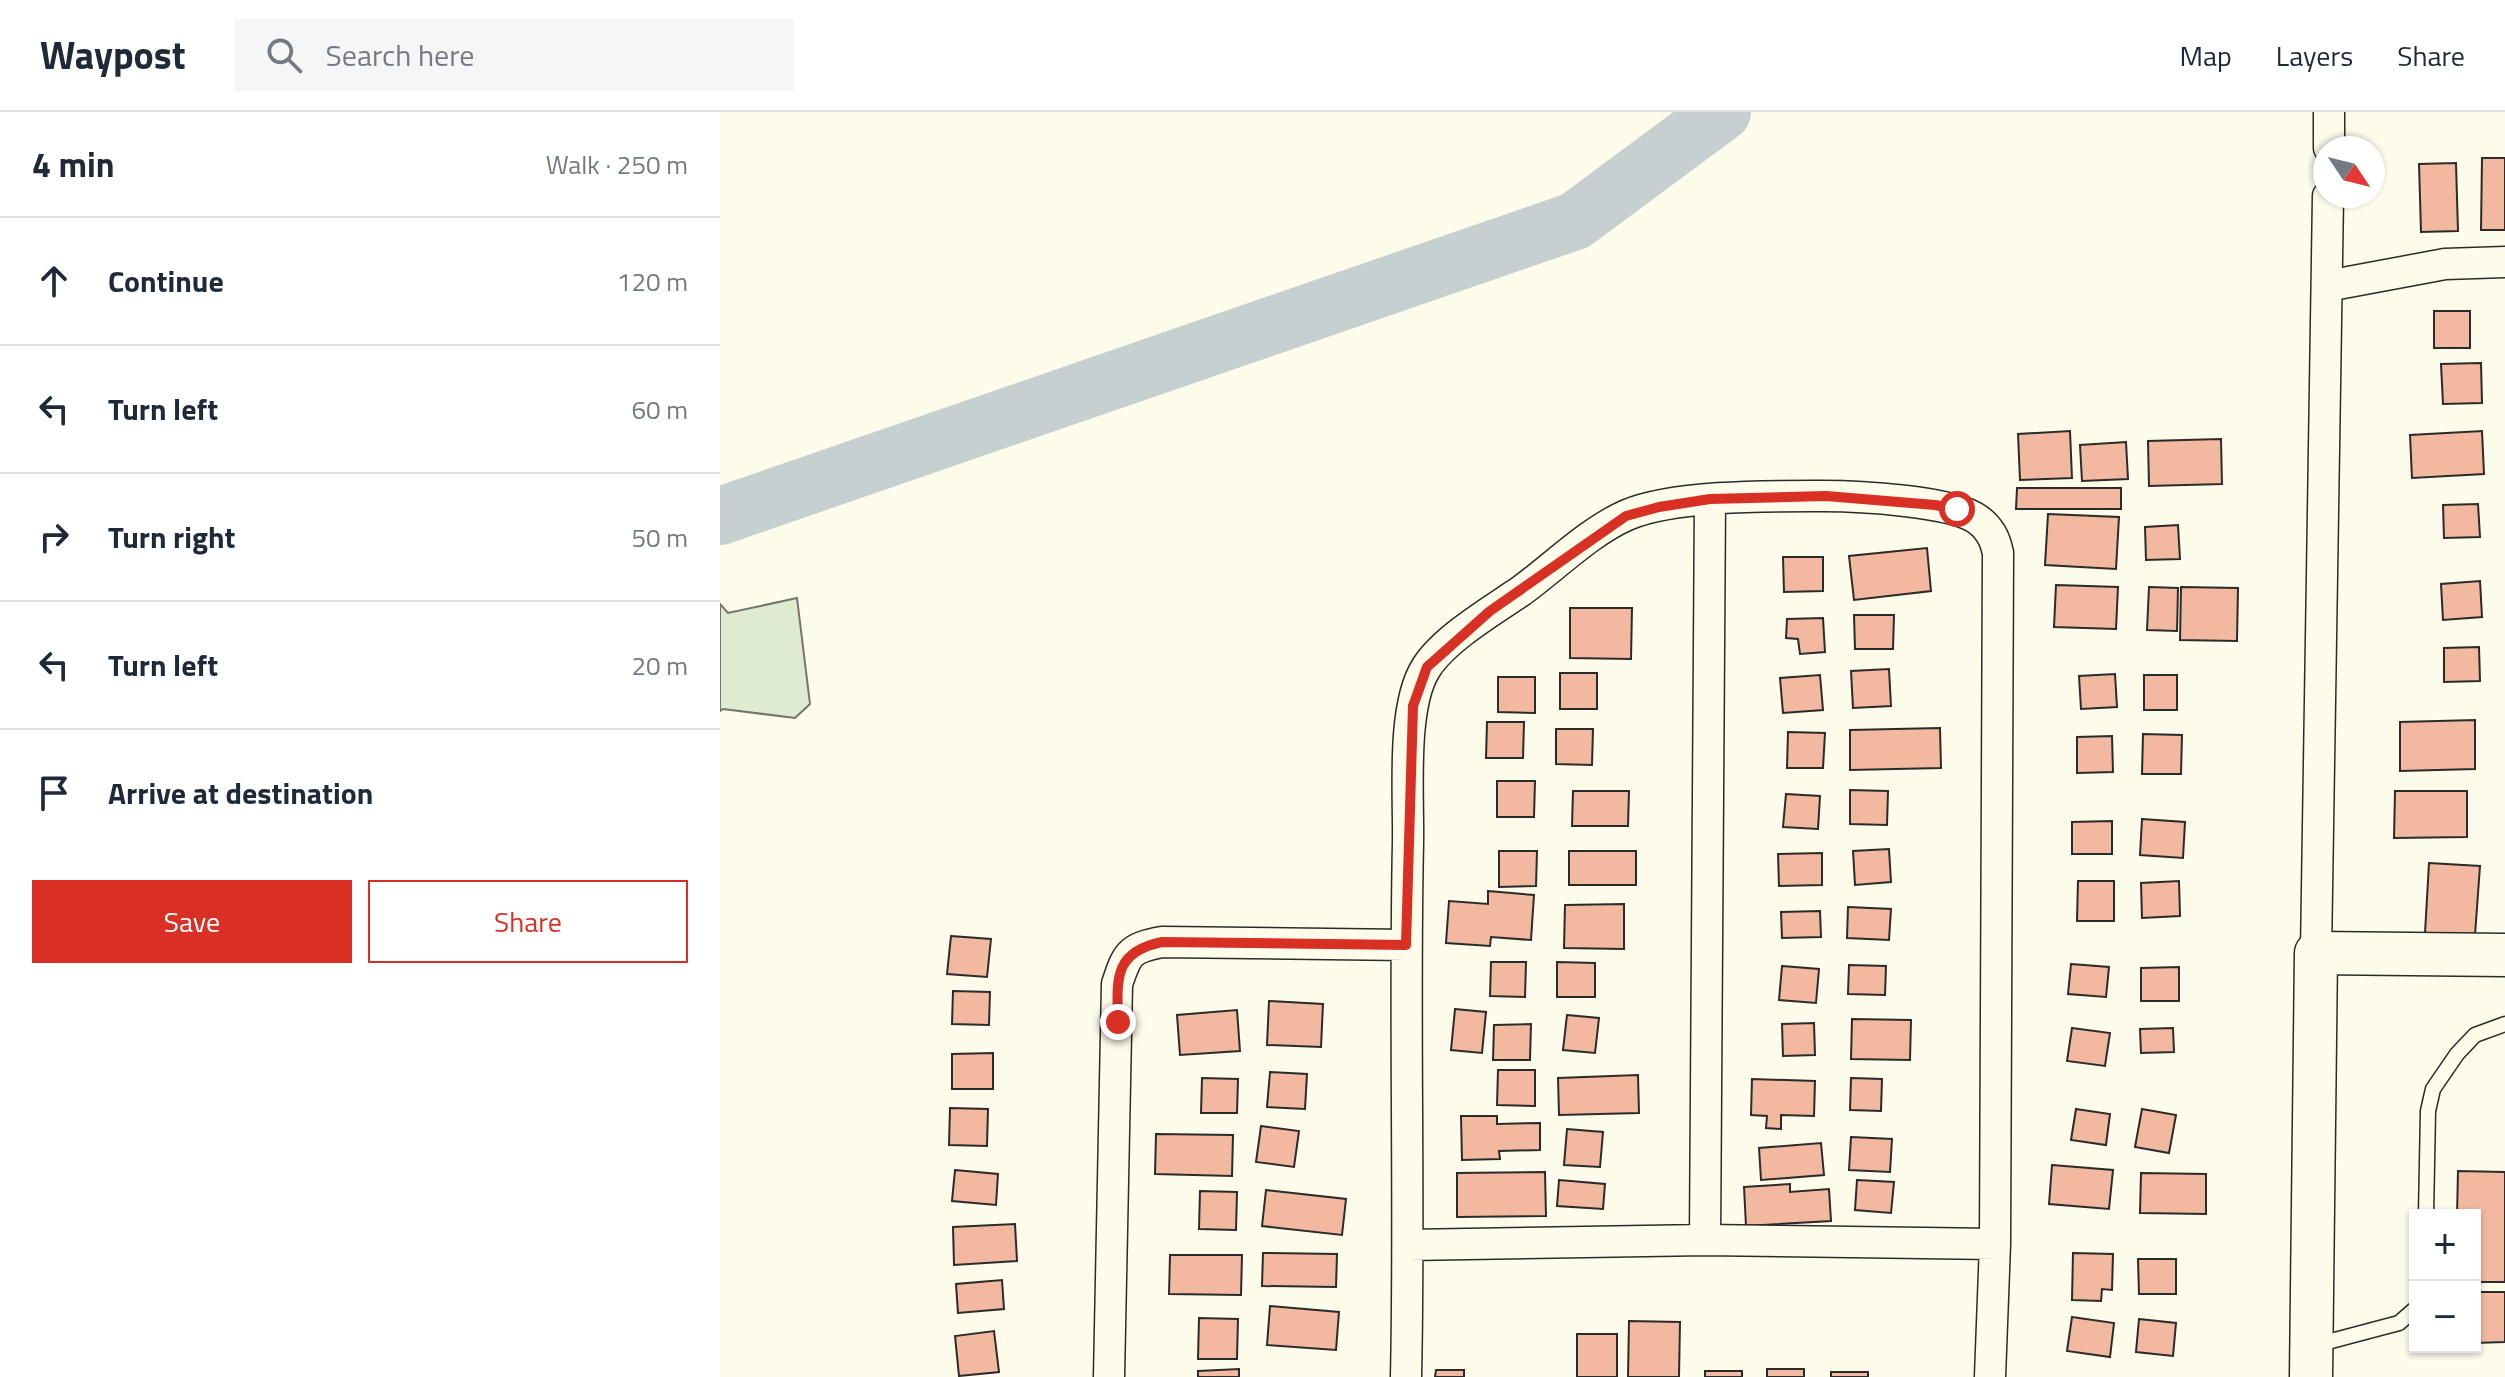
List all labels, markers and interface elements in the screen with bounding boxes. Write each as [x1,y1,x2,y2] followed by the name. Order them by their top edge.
[234,19,794,91] search box
[40,26,186,84] text: Waypost
[326,32,474,78] text: Search here
[262,33,306,77] icon: search
[2179,34,2232,77] text: Map
[2276,34,2353,77] text: Layers
[2397,34,2465,77] text: Share
[2313,136,2385,208] north arrow
[32,138,115,190] text: 4 min
[546,145,688,184] text: Walk · 250 m
[108,258,224,304] text: Continue
[32,259,76,303] icon: ahead
[617,262,688,301] text: 120 m
[108,386,218,432] text: Turn left
[32,387,76,431] icon: left
[631,390,688,429] text: 60 m
[1939,491,1975,527] route start
[108,514,236,560] text: Turn right
[32,515,76,559] icon: right
[631,518,688,557] text: 50 m
[108,642,218,688] text: Turn left
[32,643,76,687] icon: left
[631,646,688,685] text: 20 m
[108,770,373,816] text: Arrive at destination
[32,771,76,815] icon: arrive
[32,880,352,963] button: Save
[368,880,688,963] button: Share
[1100,1004,1136,1040] route end
[2409,1209,2481,1353] map controls
[2409,1209,2481,1281] button: +
[2409,1281,2481,1353] button: −

